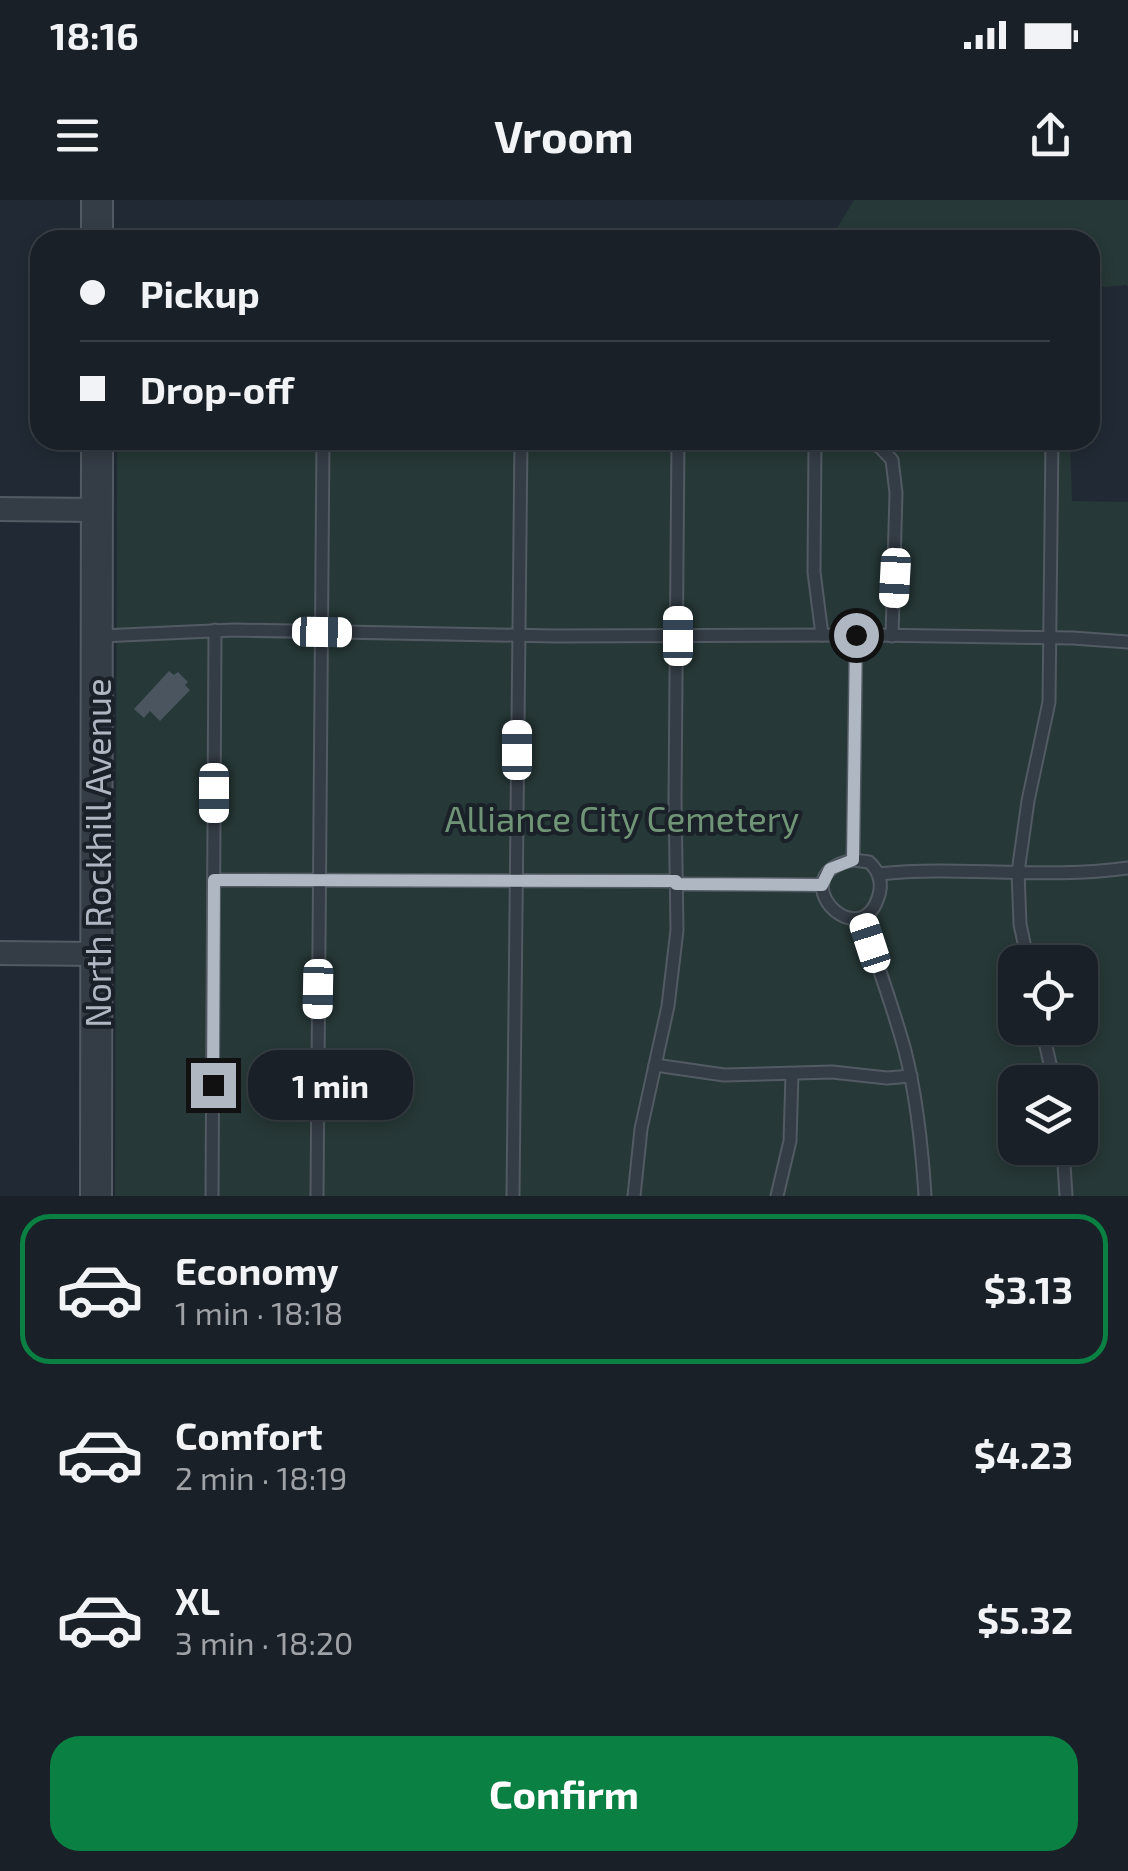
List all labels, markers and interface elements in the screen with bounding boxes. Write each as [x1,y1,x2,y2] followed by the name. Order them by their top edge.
[50,12,139,58] text: 18:16
[50,108,105,163] icon: menu
[494,108,634,162] text: Vroom
[1023,108,1078,163] icon: share
[140,270,260,316] text: Pickup
[140,366,294,412] text: Drop-off
[878,547,912,609] car
[663,606,693,666] car
[834,613,879,658] route start
[292,616,352,648] car
[76,678,118,1028] street label: North Rockhill Avenue
[502,720,532,780] car
[199,763,229,823] car
[445,797,799,839] park label: Alliance City Cemetery
[846,910,894,976] car
[998,945,1098,1165] map controls
[998,945,1098,1045] button: locate
[302,959,334,1019] car
[248,1050,413,1120] callout: 1 min
[191,1063,236,1108] route end
[998,1065,1098,1165] button: layers
[292,1066,369,1104] text: 1 min
[55,1244,145,1334] icon: car
[175,1247,339,1293] text: Economy
[984,1266,1073,1312] text: $3.13
[175,1293,343,1331] text: 1 min · 18:18
[55,1409,145,1499] icon: car
[175,1412,323,1458] text: Comfort
[974,1431,1073,1477] text: $4.23
[175,1458,347,1496] text: 2 min · 18:19
[55,1574,145,1664] icon: car
[175,1577,220,1623] text: XL
[977,1596,1073,1642] text: $5.32
[175,1623,353,1661] text: 3 min · 18:20
[50,1736,1078,1851] button: Confirm

